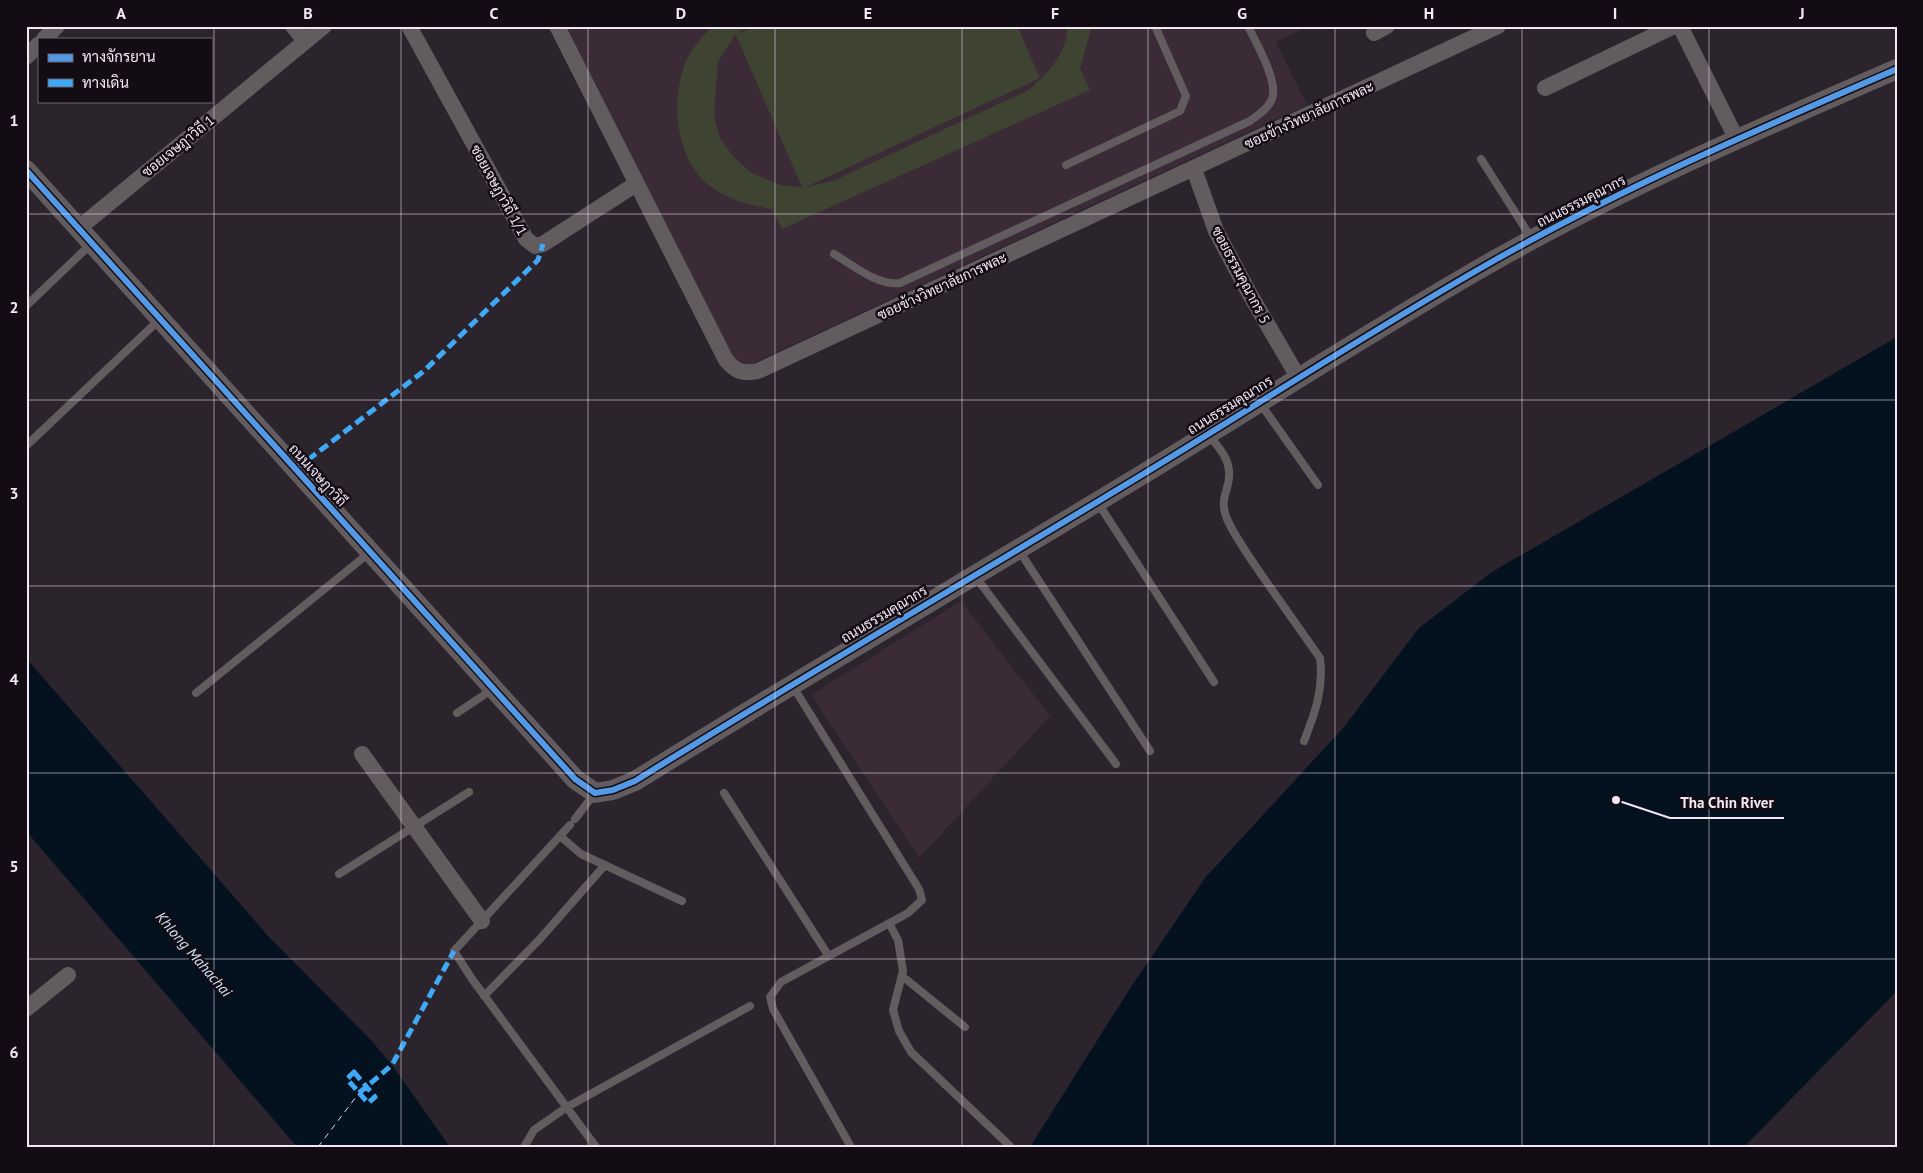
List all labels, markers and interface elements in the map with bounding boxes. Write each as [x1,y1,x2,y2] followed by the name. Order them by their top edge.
[116,3,126,23] text: A
[303,3,313,23] text: B
[490,3,499,23] text: C
[676,3,686,23] text: D
[864,3,872,23] text: E
[1051,3,1059,23] text: F
[1237,3,1247,23] text: G
[1424,3,1434,23] text: H
[1613,3,1617,23] text: I
[1798,3,1805,23] text: J
[38,38,212,102] legend
[82,47,156,66] text: ทางจักรยาน
[82,73,129,92] text: ทางเดิน
[1241,77,1377,153] street label: ซอยข้างวิทยาลัยการพละ
[9,110,19,130] text: 1
[138,111,218,181] street label: ซอยเจษฎาวิถี 1
[467,141,531,239] street label: ซอยเจษฎาวิถี 1/1
[1534,171,1629,232] street label: ถนนธรรมคุณากร
[1207,223,1274,327] street label: ซอยธรรมคุณากร 5
[874,248,1010,324] street label: ซอยข้างวิทยาลัยการพละ
[9,297,19,317] text: 2
[1184,371,1277,439] street label: ถนนธรรมคุณากร
[285,440,351,510] street label: ถนนเจษฎาวิถี
[9,483,19,503] text: 3
[838,581,931,648] street label: ถนนธรรมคุณากร
[9,669,19,689] text: 4
[1670,788,1784,818] callout: Tha Chin River
[1680,793,1774,812] text: Tha Chin River
[9,856,19,876] text: 5
[152,907,237,1001] water label: Khlong Mahachai
[9,1042,19,1062] text: 6

